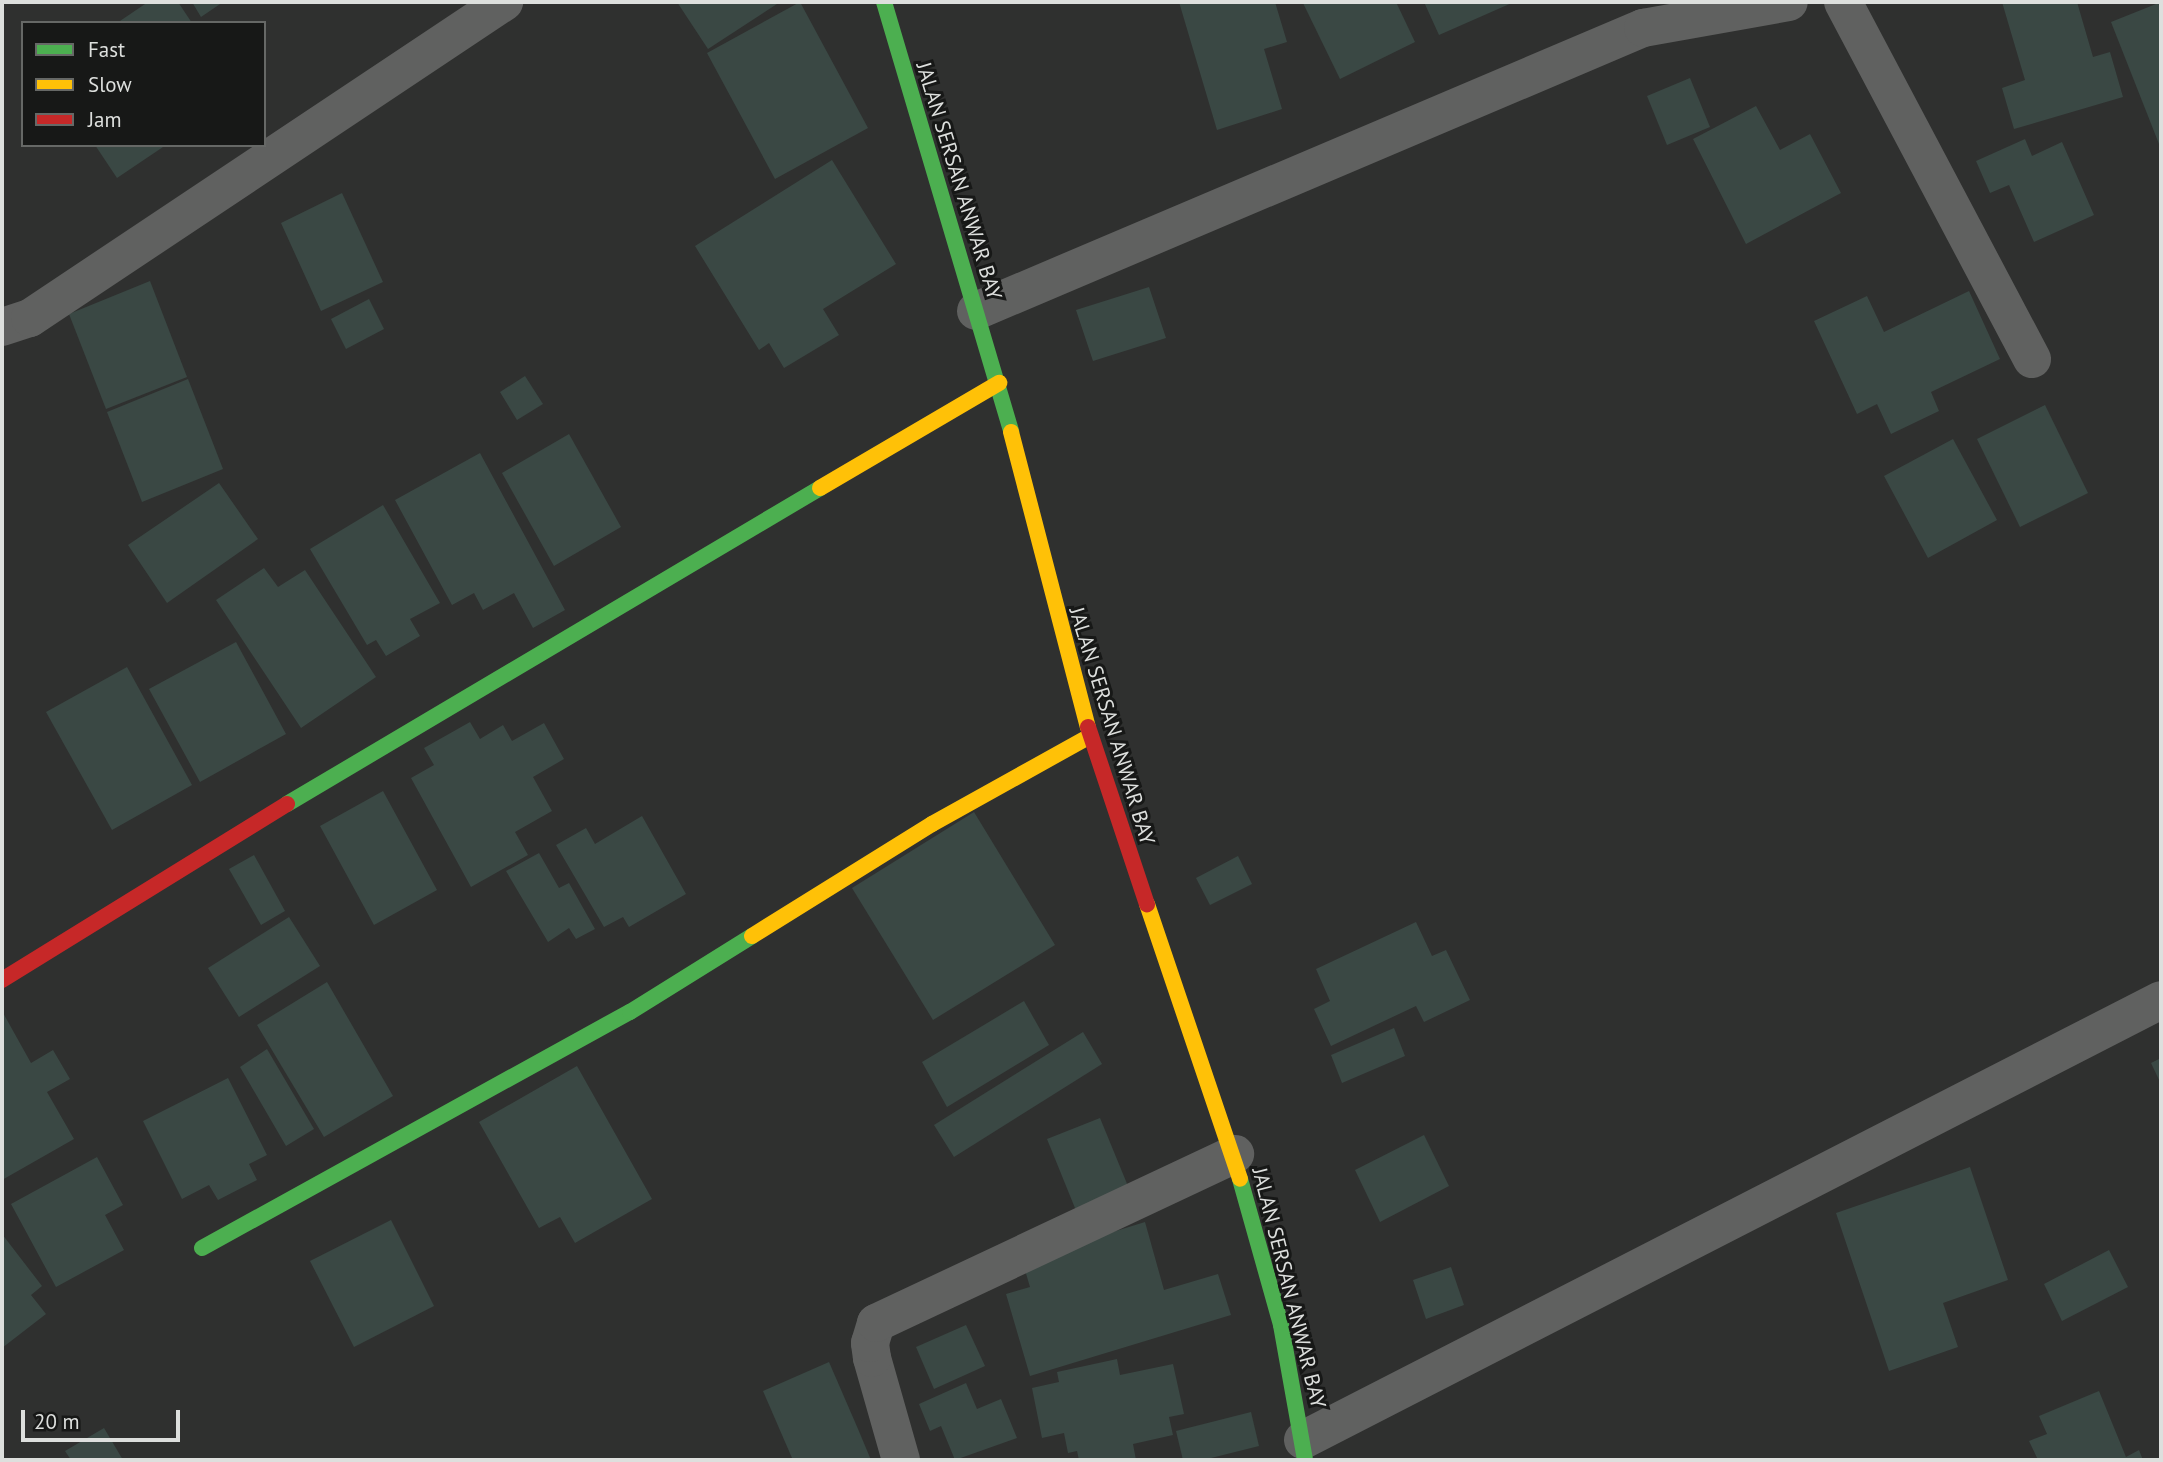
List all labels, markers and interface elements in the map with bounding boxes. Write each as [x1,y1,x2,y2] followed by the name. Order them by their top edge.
[21,21,266,147] legend
[88,36,125,63] text: Fast
[911,59,1007,303] street label: JALAN SERSAN ANWAR BAY
[88,71,132,98] text: Slow
[88,106,122,133] text: Jam
[1064,604,1160,848] street label: JALAN SERSAN ANWAR BAY
[1247,1165,1331,1411] street label: JALAN SERSAN ANWAR BAY
[24,1396,184,1440] scale bar
[34,1408,80,1435] text: 20 m

